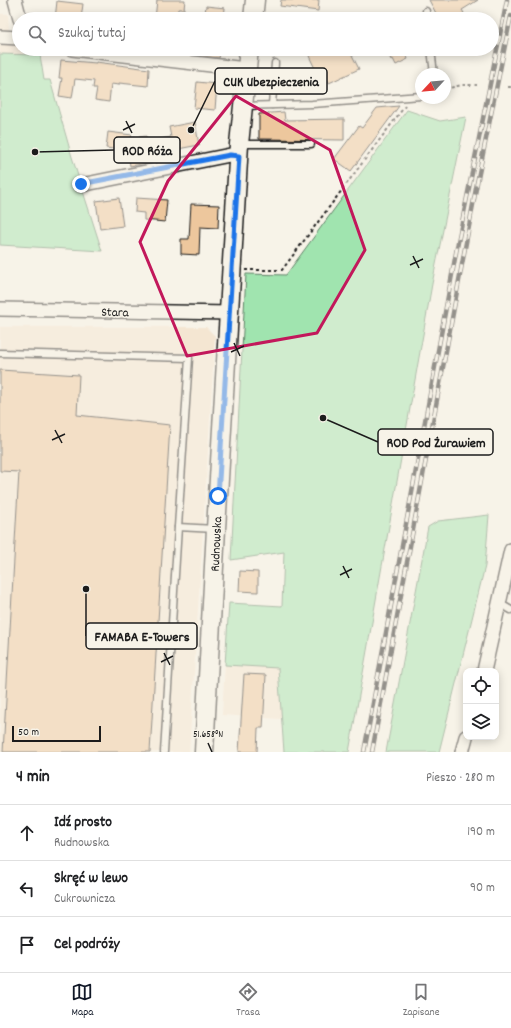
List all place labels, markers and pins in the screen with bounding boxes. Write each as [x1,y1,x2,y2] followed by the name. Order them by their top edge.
[215,68,327,94] callout: CUK Ubezpieczenia
[114,137,180,163] callout: ROD Róża
[378,429,493,455] callout: ROD Pod Żurawiem
[86,623,197,649] callout: FAMABA E-Towers

